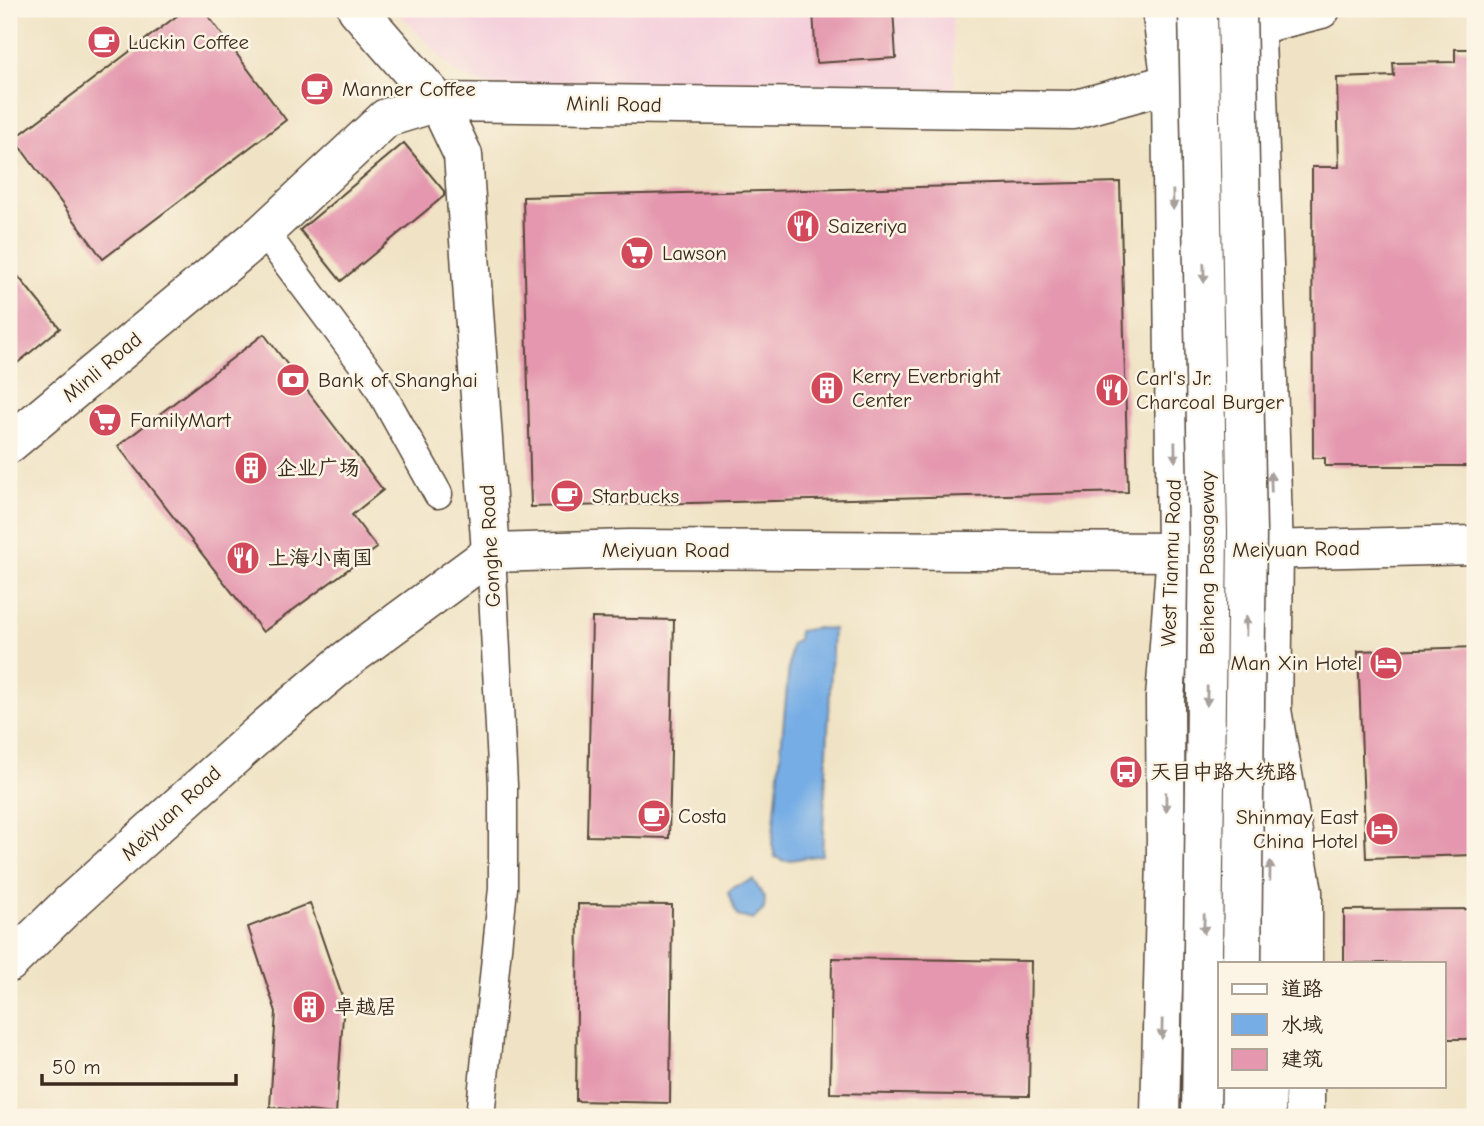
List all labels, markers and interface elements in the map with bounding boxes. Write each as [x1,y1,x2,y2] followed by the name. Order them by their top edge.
[85,23,123,61] cafe icon: Luckin Coffee
[128,30,249,54] place label: Luckin Coffee
[298,70,336,108] cafe icon: Manner Coffee
[342,77,476,101] place label: Manner Coffee
[566,91,662,117] street label: Minli Road
[1167,189,1178,211] one-way arrow
[784,207,822,245] restaurant icon: Saizeriya
[828,214,907,238] place label: Saizeriya
[618,234,656,272] supermarket icon: Lawson
[662,241,727,265] place label: Lawson
[1198,262,1209,284] one-way arrow
[58,327,146,407] street label: Minli Road
[274,361,312,399] bank icon: Bank of Shanghai
[852,364,1001,412] place label: Kerry Everbright Center
[1136,366,1284,414] place label: Carl's Jr. Charcoal Burger
[318,368,478,392] place label: Bank of Shanghai
[808,369,846,407] building icon: Kerry Everbright Center
[1093,371,1131,409] restaurant icon: Carl's Jr. Charcoal Burger
[86,401,124,439] supermarket icon: FamilyMart
[130,408,232,432] place label: FamilyMart
[1169,441,1181,463] one-way arrow
[232,449,270,487] building icon: 企业广场
[276,456,360,480] place label: 企业广场
[1195,470,1219,655] street label: Beiheng Passageway
[1266,470,1277,492] one-way arrow
[548,477,586,515] cafe icon: Starbucks
[1156,479,1186,647] street label: West Tianmu Road
[475,484,505,608] street label: Gonghe Road
[592,484,679,508] place label: Starbucks
[1232,536,1360,562] street label: Meiyuan Road
[602,538,730,562] street label: Meiyuan Road
[224,539,262,577] restaurant icon: 上海小南国
[268,546,373,570] place label: 上海小南国
[1240,614,1252,636] one-way arrow
[1367,644,1405,682] hotel icon: Man Xin Hotel
[1231,651,1362,675] place label: Man Xin Hotel
[1201,686,1212,708] one-way arrow
[1107,753,1145,791] bus stop icon: 天目中路大统路
[1150,760,1297,784] place label: 天目中路大统路
[116,761,226,865] street label: Meiyuan Road
[1160,791,1172,813] one-way arrow
[635,797,673,835] cafe icon: Costa
[678,804,727,828] place label: Costa
[1236,805,1359,853] place label: Shinmay East China Hotel
[1363,810,1401,848] hotel icon: Shinmay East China Hotel
[1264,859,1276,881] one-way arrow
[1198,913,1210,935] one-way arrow
[1218,962,1446,1088] legend
[1281,977,1323,1001] text: 道路
[290,988,328,1026] building icon: 卓越居
[334,995,397,1019] place label: 卓越居
[1281,1013,1323,1037] text: 水域
[1157,1018,1168,1040] one-way arrow
[42,1042,236,1086] scale bar
[1281,1047,1323,1071] text: 建筑
[52,1055,101,1079] text: 50 m

